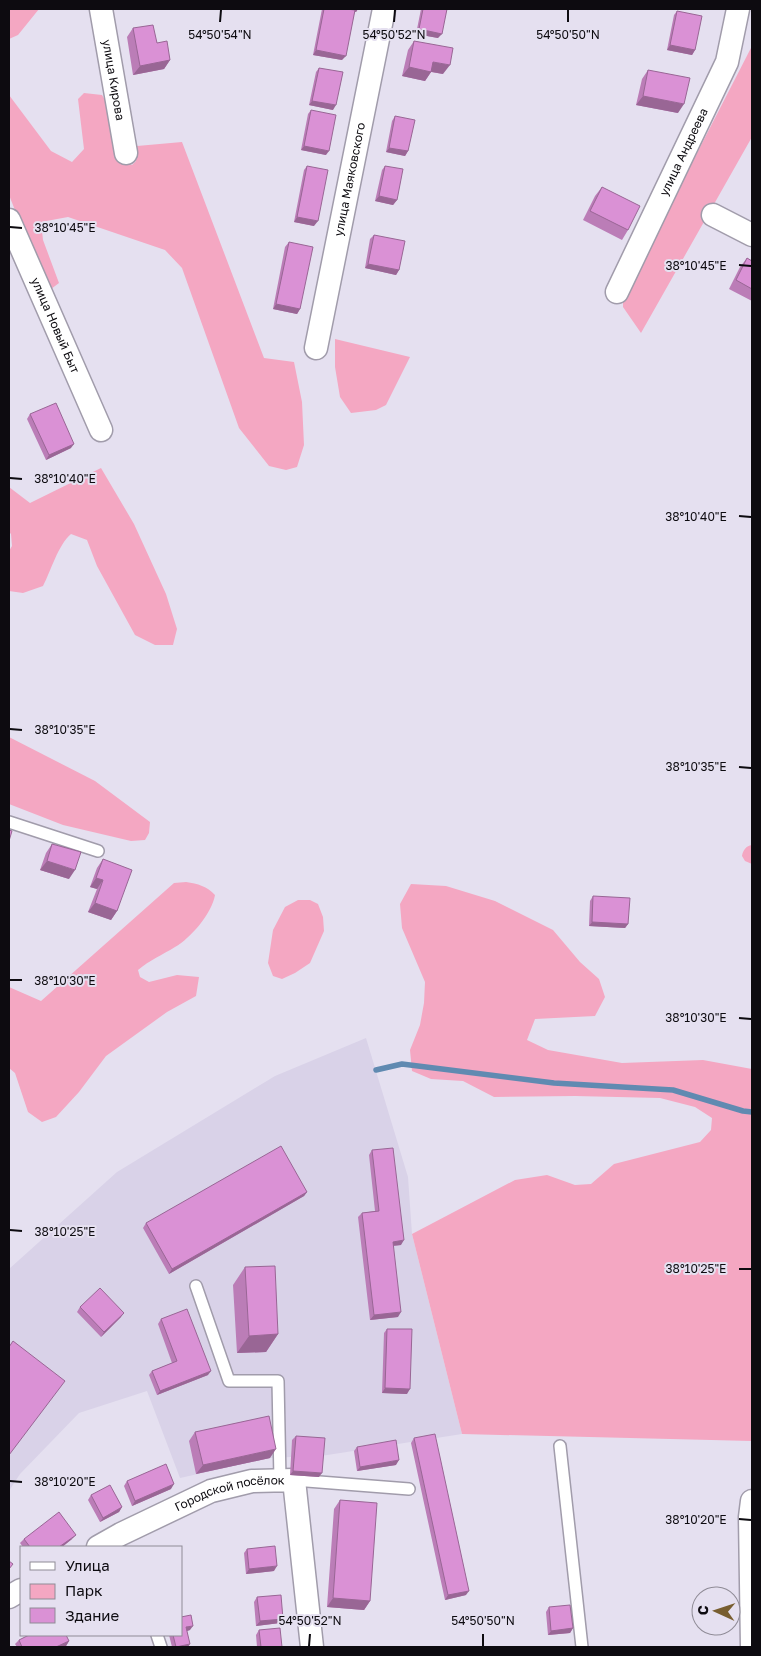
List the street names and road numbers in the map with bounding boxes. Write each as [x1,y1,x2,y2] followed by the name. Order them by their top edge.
[99,38,128,122] street label: улица Кирова
[656,106,711,198] street label: улица Андреева
[331,121,368,238] street label: улица Маяковского
[28,275,83,375] street label: улица Новый Быт
[172,1472,285,1514] street label: Городской посёлок

